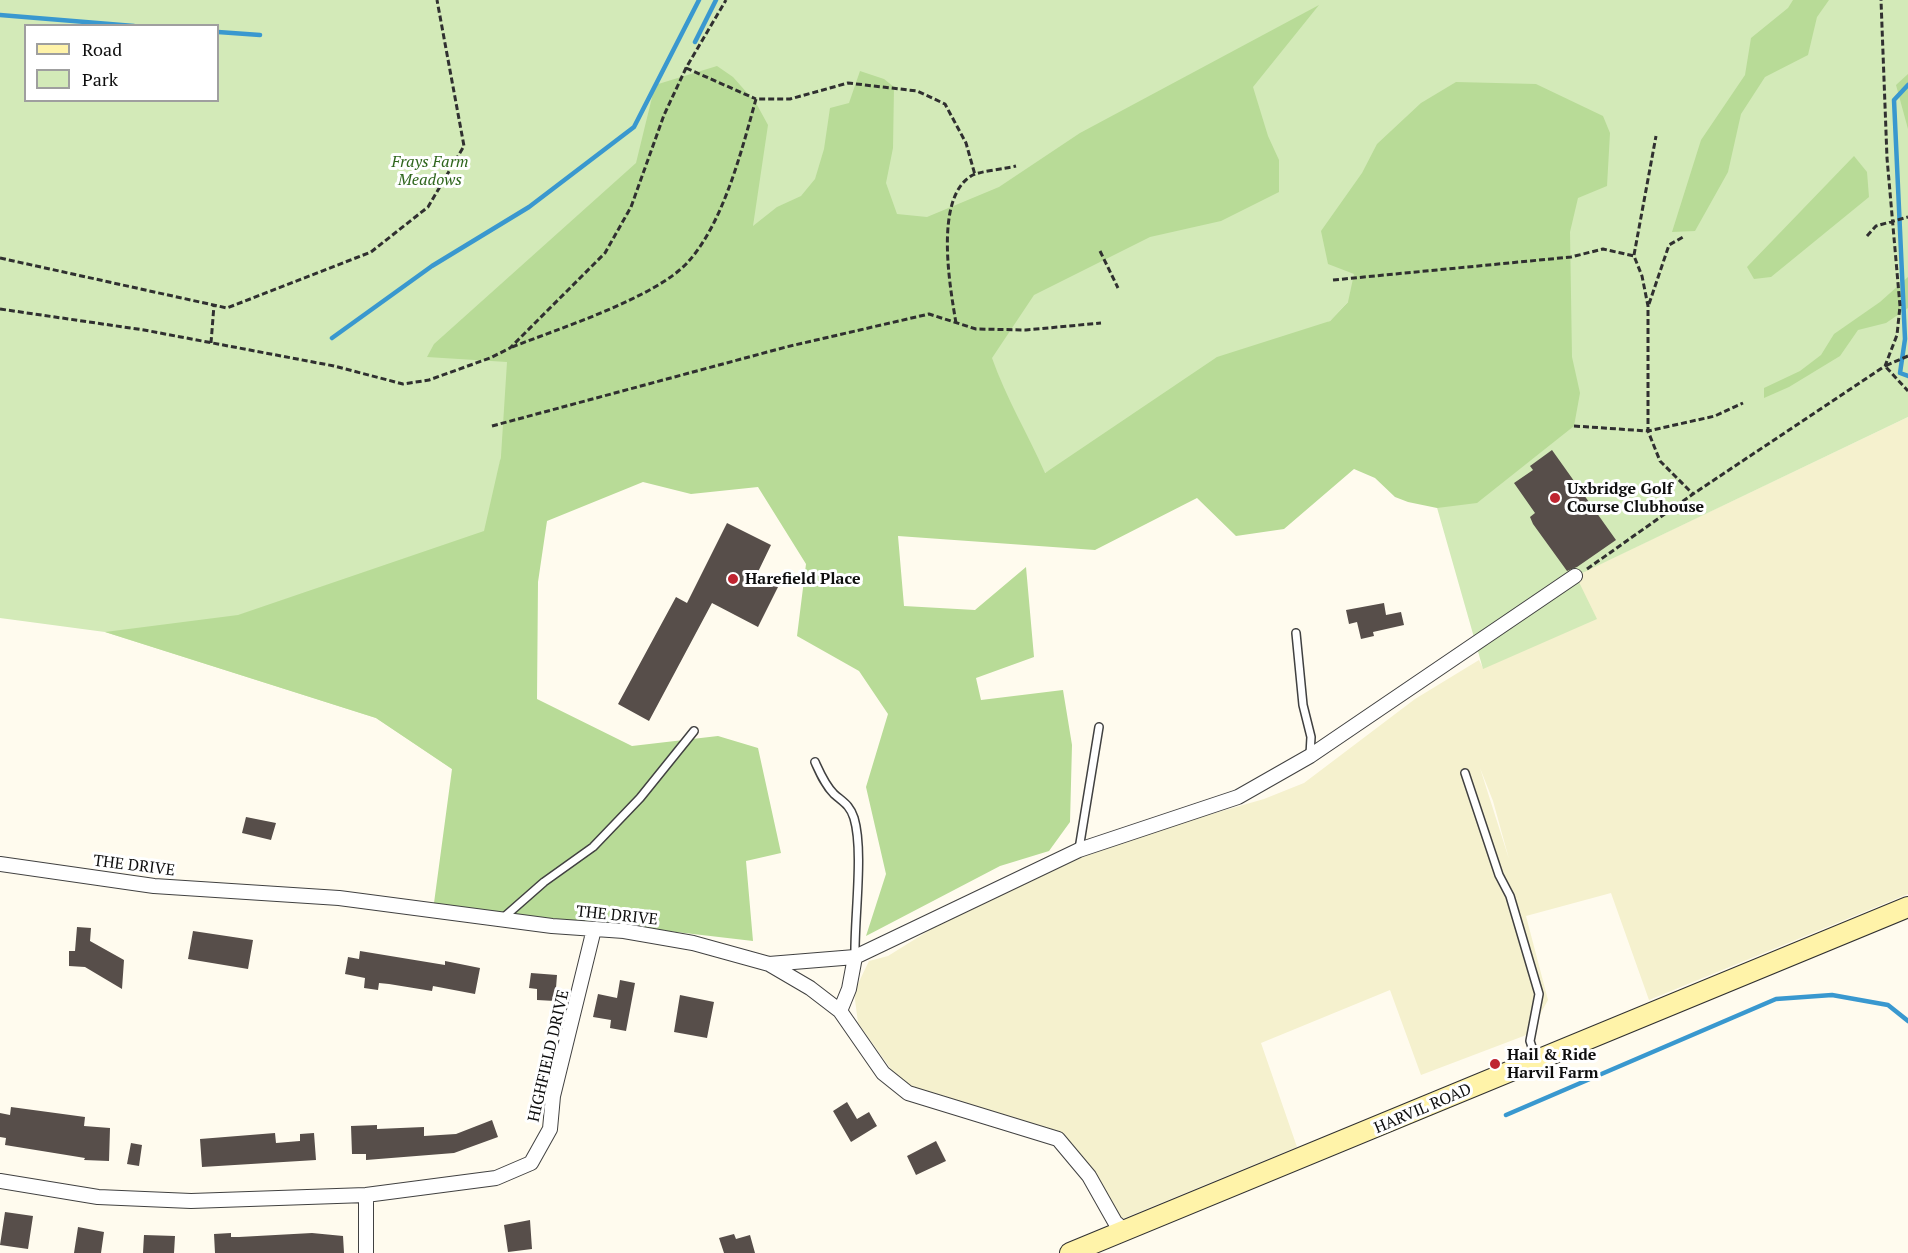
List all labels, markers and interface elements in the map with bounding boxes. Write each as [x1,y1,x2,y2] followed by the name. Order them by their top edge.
[24,24,219,102] legend
[82,37,122,61] text: Road
[82,67,118,91] text: Park
[391,152,469,190] park label: Frays Farm Meadows
[1567,479,1704,517] place label: Uxbridge Golf Course Clubhouse
[1548,491,1562,505] marker: Uxbridge Golf Course Clubhouse
[745,569,861,589] place label: Harefield Place
[726,572,740,586] marker: Harefield Place
[92,851,176,881] street label: THE DRIVE
[575,902,659,930] street label: THE DRIVE
[524,988,574,1124] street label: HIGHFIELD DRIVE
[1507,1045,1599,1083] place label: Hail & Ride Harvil Farm
[1488,1057,1502,1071] marker: Hail & Ride Harvil Farm
[1371,1080,1475,1138] street label: HARVIL ROAD

